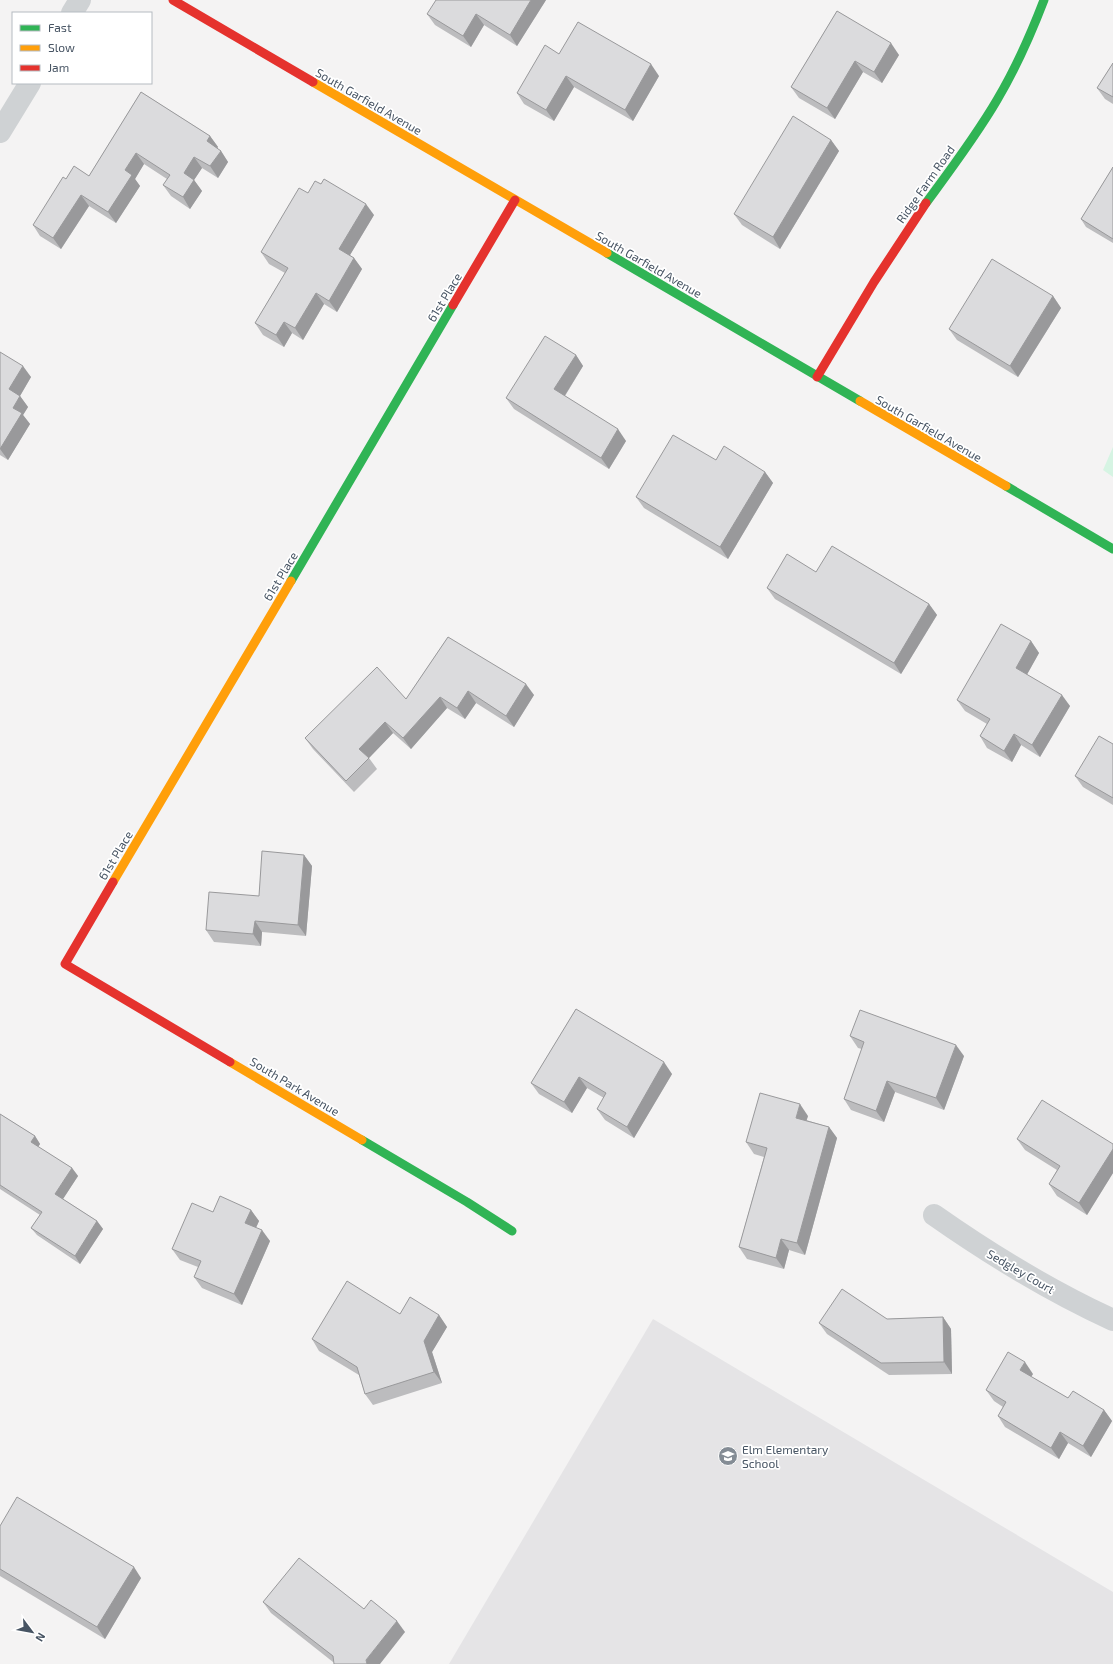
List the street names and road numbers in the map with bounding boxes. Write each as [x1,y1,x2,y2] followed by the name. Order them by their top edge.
[313,65,425,137] street label: South Garfield Avenue
[893,143,957,225] street label: Ridge Farm Road
[593,228,705,300] street label: South Garfield Avenue
[424,270,464,324] street label: 61st Place
[873,392,985,464] street label: South Garfield Avenue
[260,549,300,603] street label: 61st Place
[95,828,135,882] street label: 61st Place
[248,1054,342,1118] street label: South Park Avenue
[985,1246,1057,1296] street label: Sedgley Court

